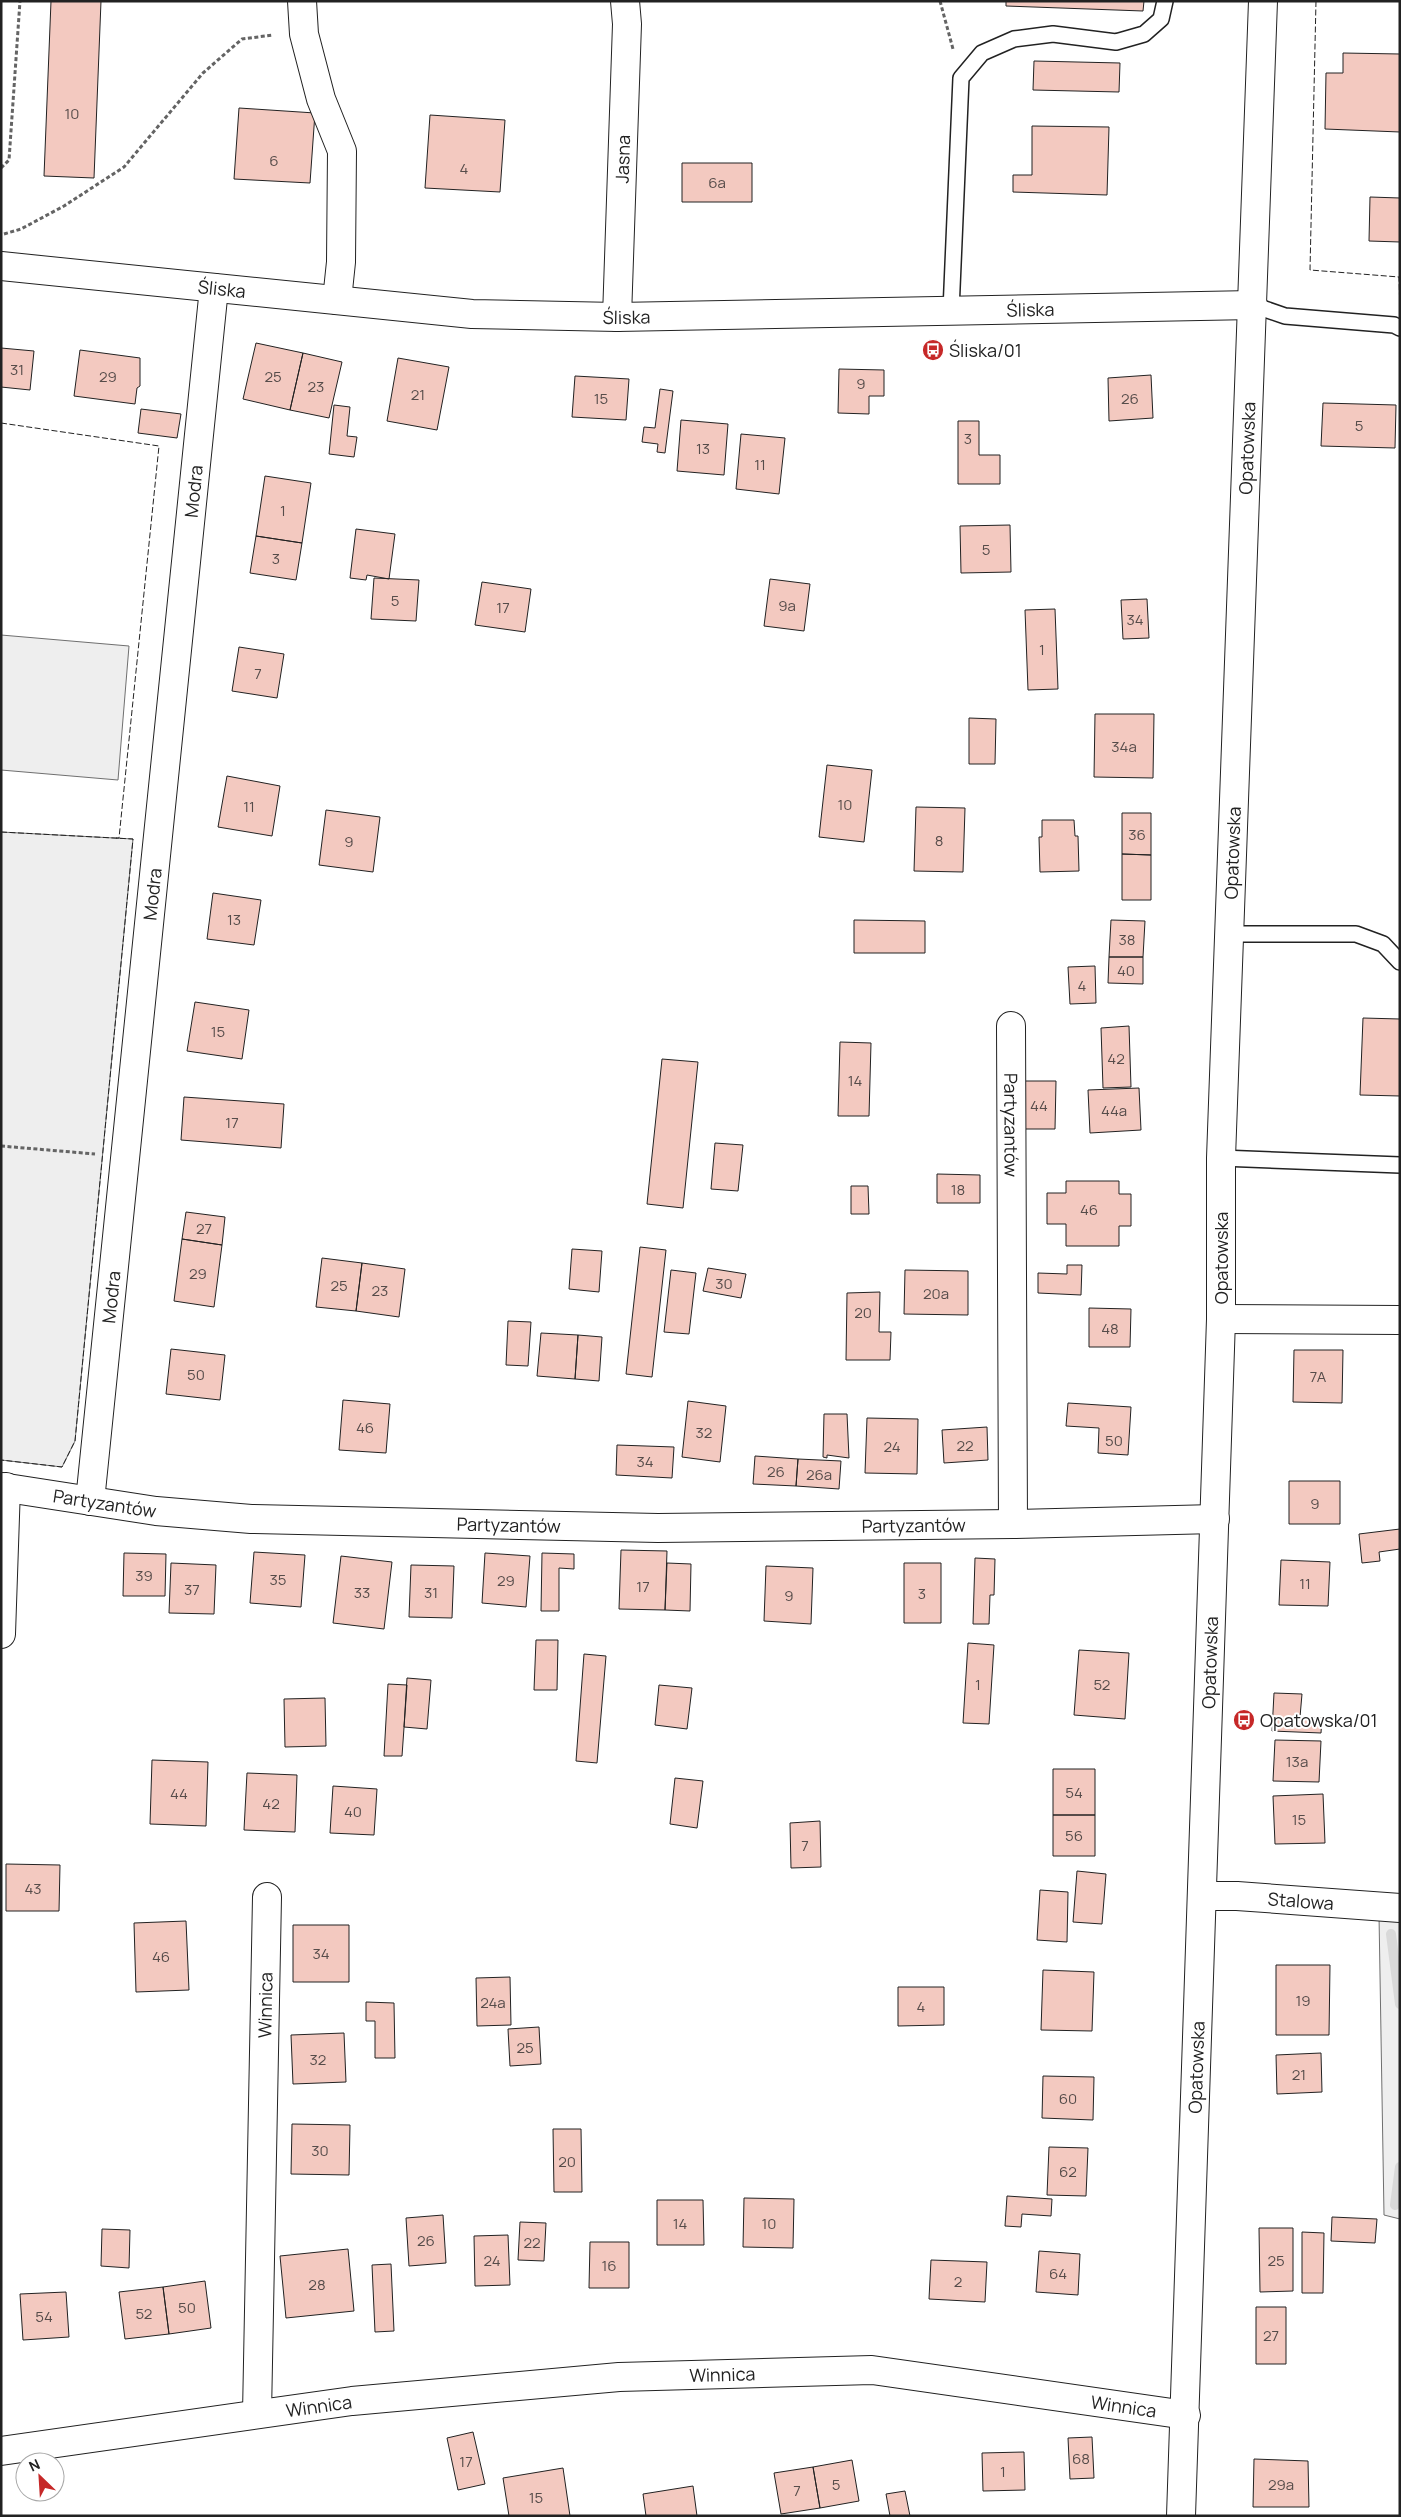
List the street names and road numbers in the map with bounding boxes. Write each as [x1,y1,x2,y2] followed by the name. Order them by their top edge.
[610,134,635,184] street label: Jasna
[197,274,247,303] street label: Śliska
[1006,297,1055,322] street label: Śliska
[602,304,651,329] street label: Śliska
[1233,401,1260,495] street label: Opatowska
[179,464,208,519] street label: Modra
[1218,806,1246,900] street label: Opatowska
[137,867,167,922] street label: Modra
[999,1073,1024,1177] street label: Partyzantów
[1209,1212,1233,1304] street label: Opatowska
[96,1270,125,1324] street label: Modra
[51,1483,158,1523] street label: Partyzantów
[456,1512,561,1538] street label: Partyzantów
[862,1513,966,1538] street label: Partyzantów
[1196,1616,1223,1709] street label: Opatowska
[1267,1886,1335,1915] street label: Stalowa
[252,1972,278,2038] street label: Winnica
[1182,2021,1210,2114] street label: Opatowska
[689,2361,756,2387] street label: Winnica
[284,2389,353,2422] street label: Winnica
[1089,2389,1158,2423] street label: Winnica

